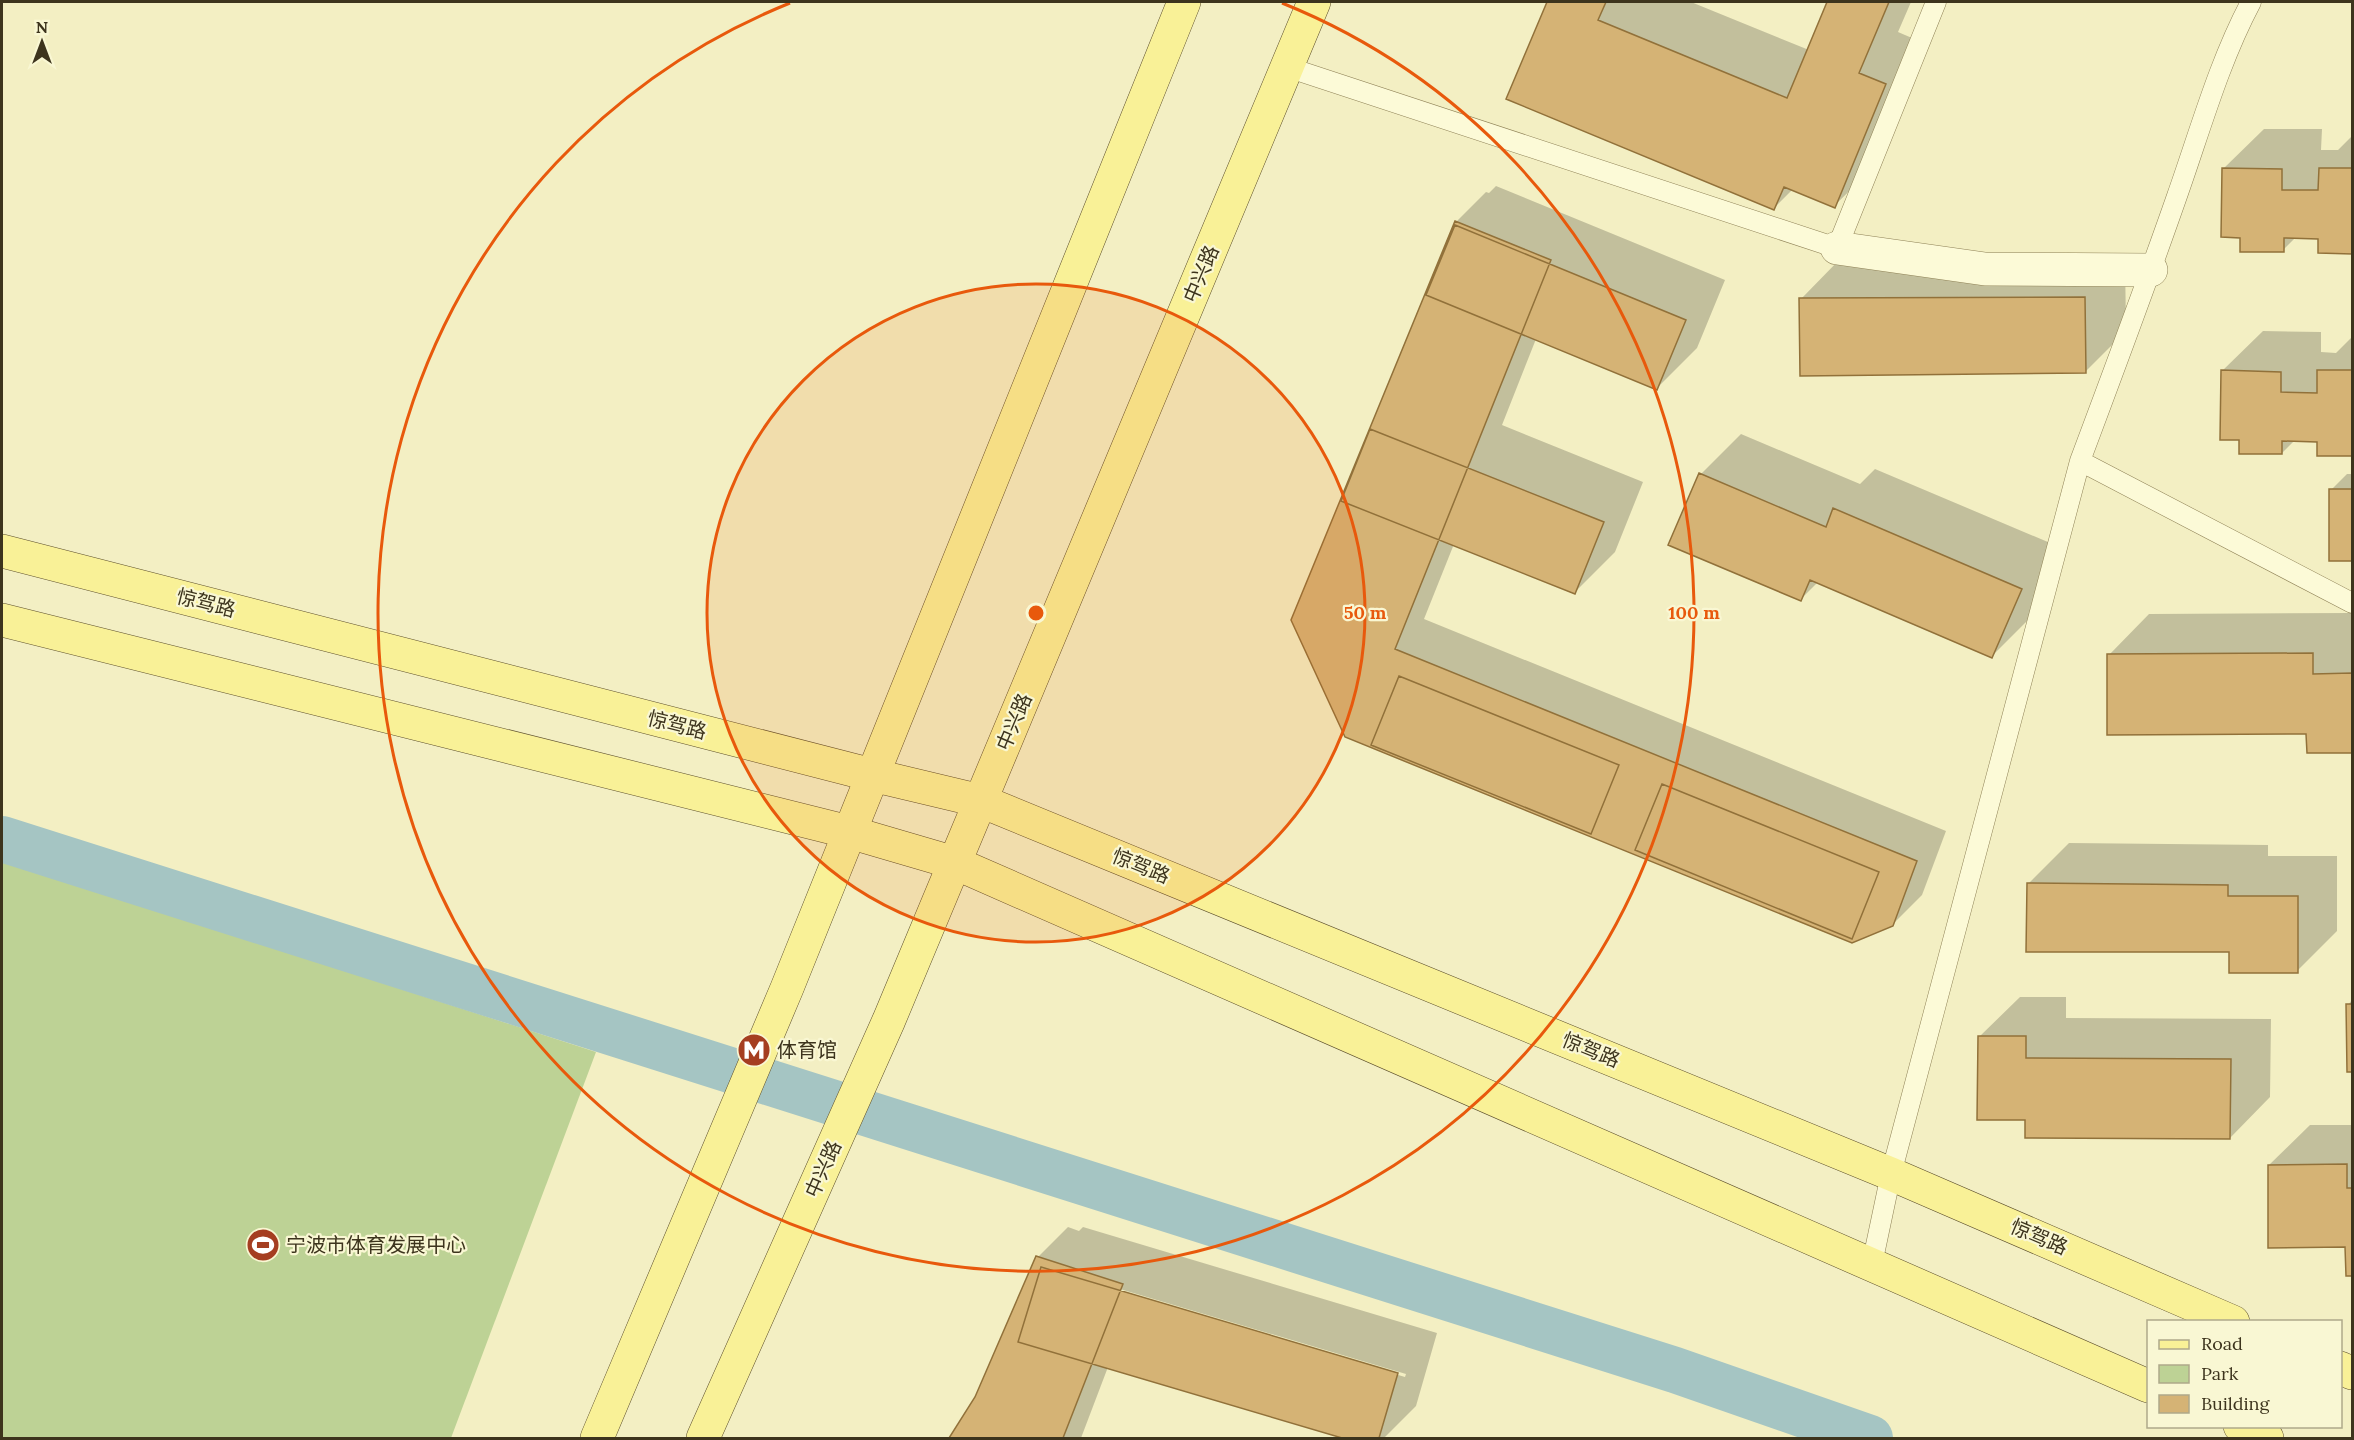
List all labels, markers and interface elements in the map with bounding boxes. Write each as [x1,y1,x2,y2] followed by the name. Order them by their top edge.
[12,12,72,72] north arrow
[36,17,48,37] text: N
[1177,241,1224,306] street label: 中兴路
[174,583,238,622] street label: 惊驾路
[1344,601,1387,624] text: 50 m
[1668,601,1720,624] text: 100 m
[1026,603,1046,623] centre of rings
[990,689,1037,754] street label: 中兴路
[645,705,709,744] street label: 惊驾路
[1109,843,1174,888] street label: 惊驾路
[1559,1027,1624,1072] street label: 惊驾路
[736,1032,772,1068] metro station icon: 体育馆
[777,1037,837,1062] place label: 体育馆
[799,1136,846,1201] street label: 中兴路
[2007,1213,2072,1260] street label: 惊驾路
[245,1227,281,1263] sports icon: 宁波市体育发展中心
[286,1232,466,1257] place label: 宁波市体育发展中心
[2147,1320,2342,1428] legend
[2201,1332,2243,1355] text: Road
[2201,1362,2239,1385] text: Park
[2201,1392,2271,1415] text: Building

